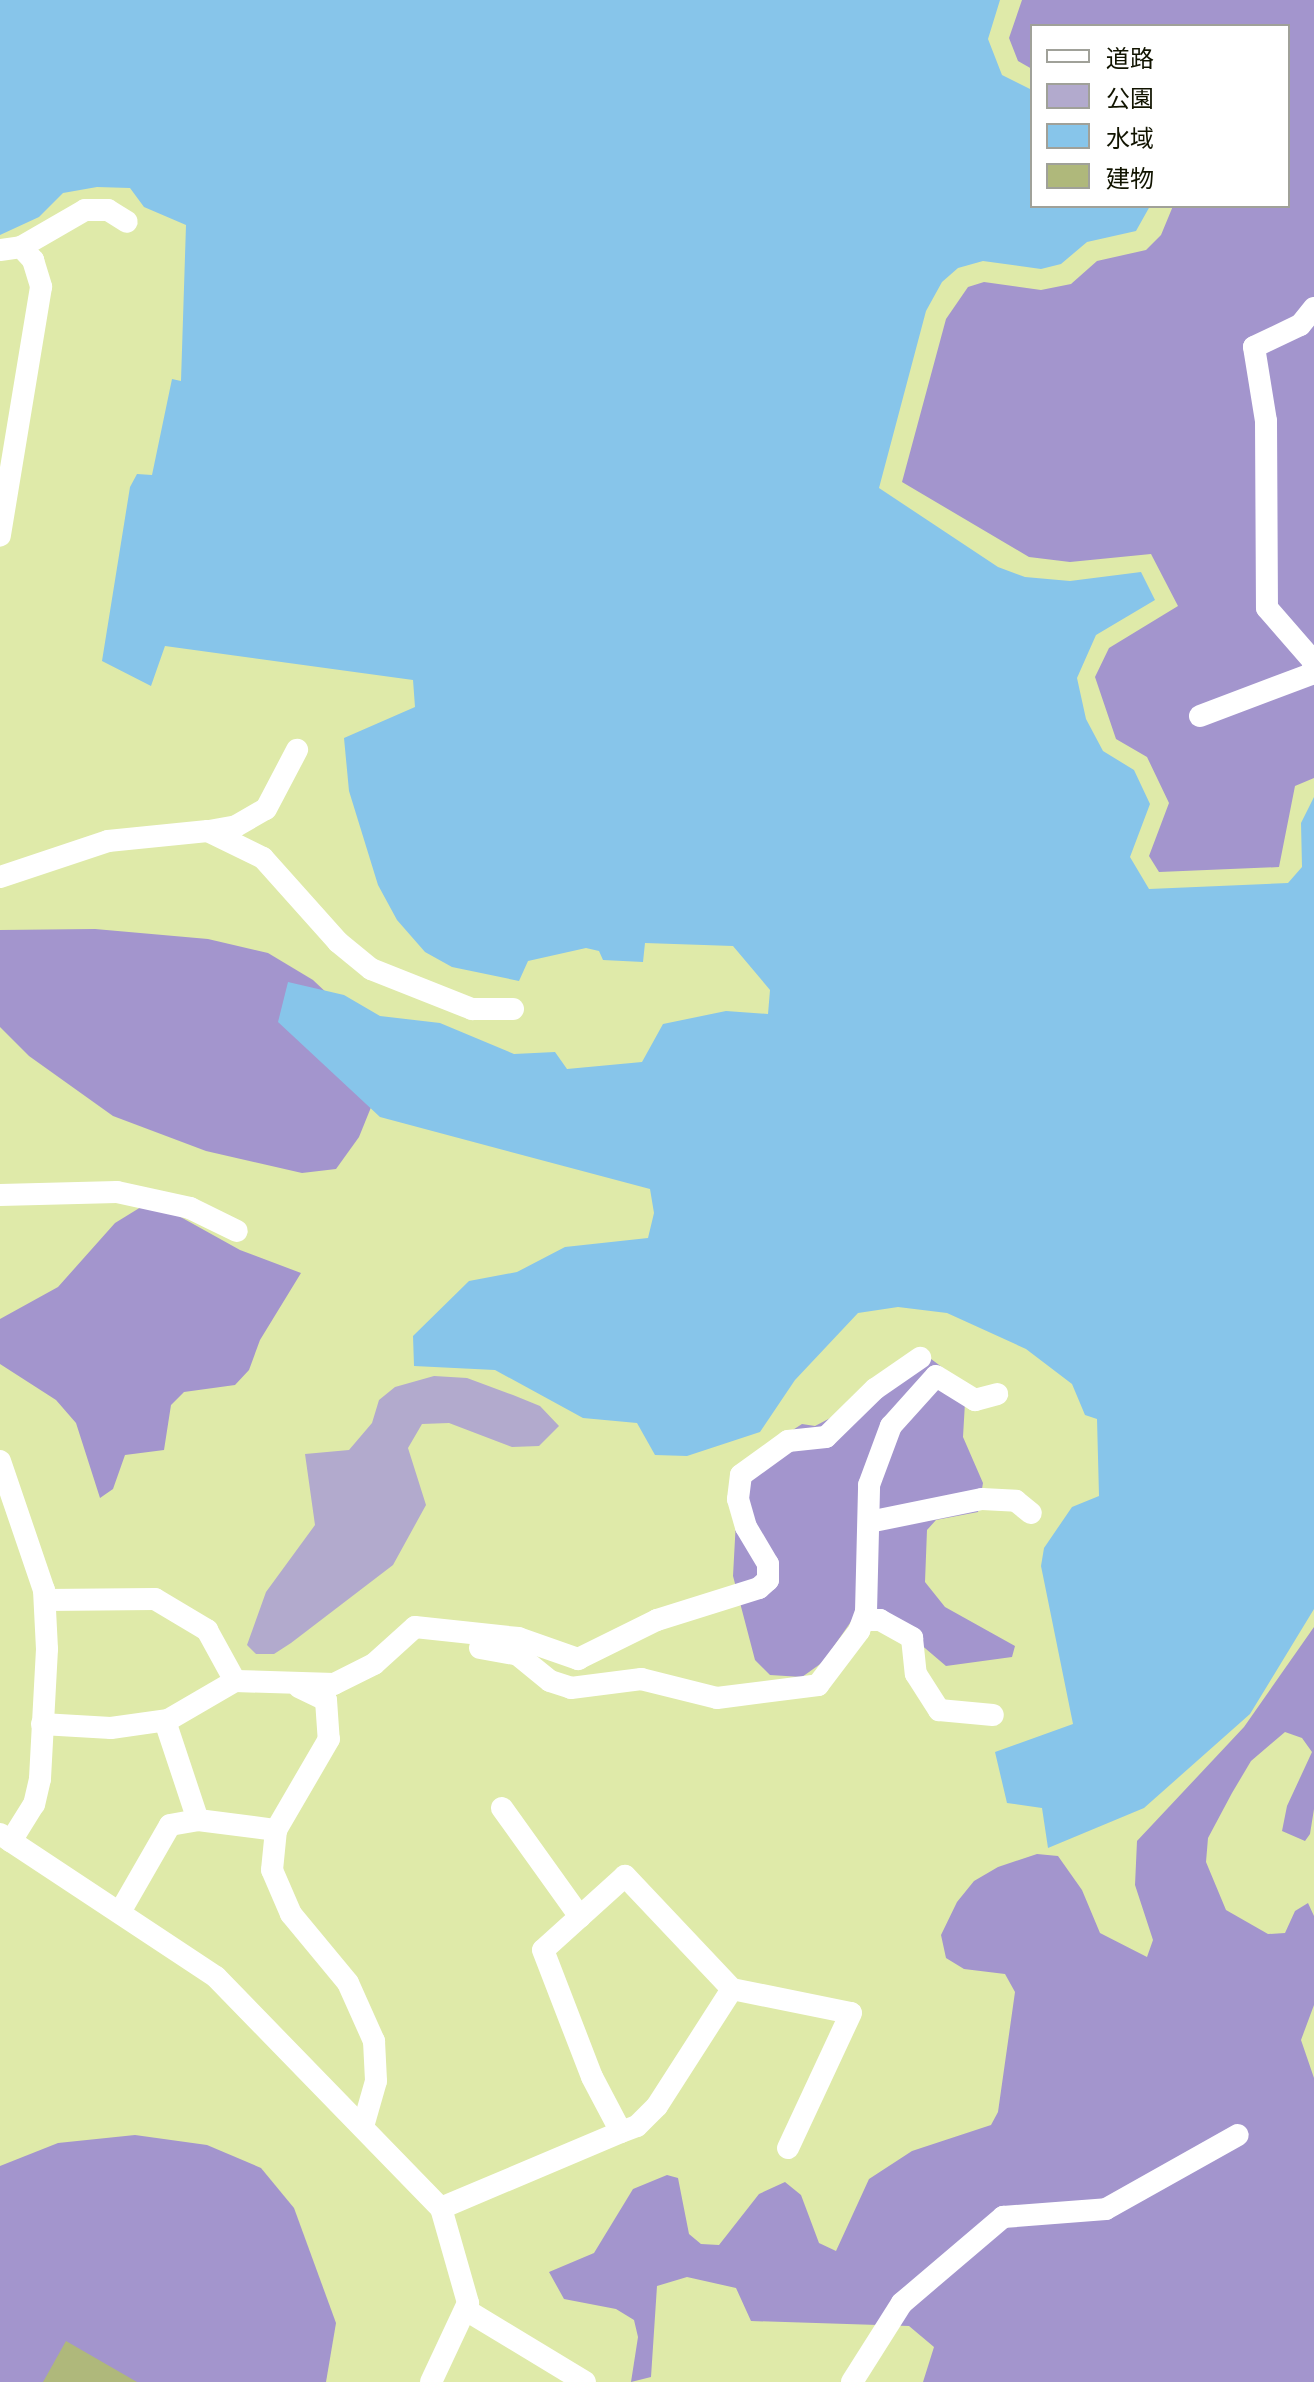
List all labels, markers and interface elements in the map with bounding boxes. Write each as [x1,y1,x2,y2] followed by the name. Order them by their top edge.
[1030,24,1290,208] legend
[1106,43,1154,72] text: 道路
[1106,83,1154,112] text: 公園
[1106,123,1154,152] text: 水域
[1106,163,1154,192] text: 建物

